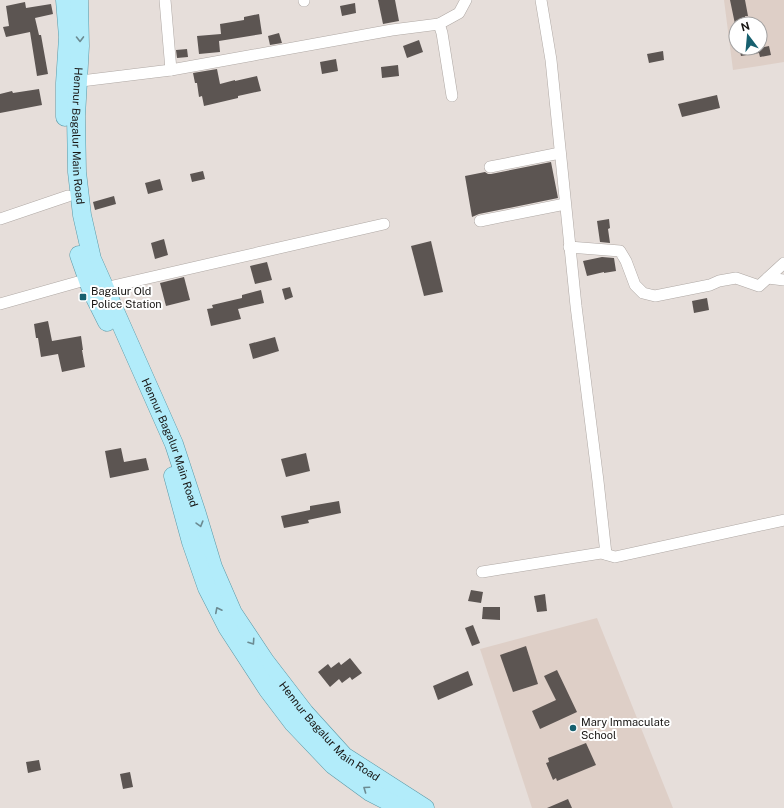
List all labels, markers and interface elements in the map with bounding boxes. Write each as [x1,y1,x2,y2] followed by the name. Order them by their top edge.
[728,16,768,56] north arrow
[739,19,751,33] text: N
[76,36,84,42] one-way arrow
[70,67,87,205] street label: Hennur Bagalur Main Road
[91,285,162,310] place label: Bagalur Old Police Station
[78,292,88,302] marker: Bagalur Old Police Station
[139,376,200,508] street label: Hennur Bagalur Main Road
[195,520,204,527] one-way arrow
[215,606,223,614] one-way arrow
[247,638,255,645] one-way arrow
[277,679,382,783] street label: Hennur Bagalur Main Road
[581,716,670,741] place label: Mary Immaculate School
[568,723,578,733] marker: Mary Immaculate School
[364,787,371,794] one-way arrow

